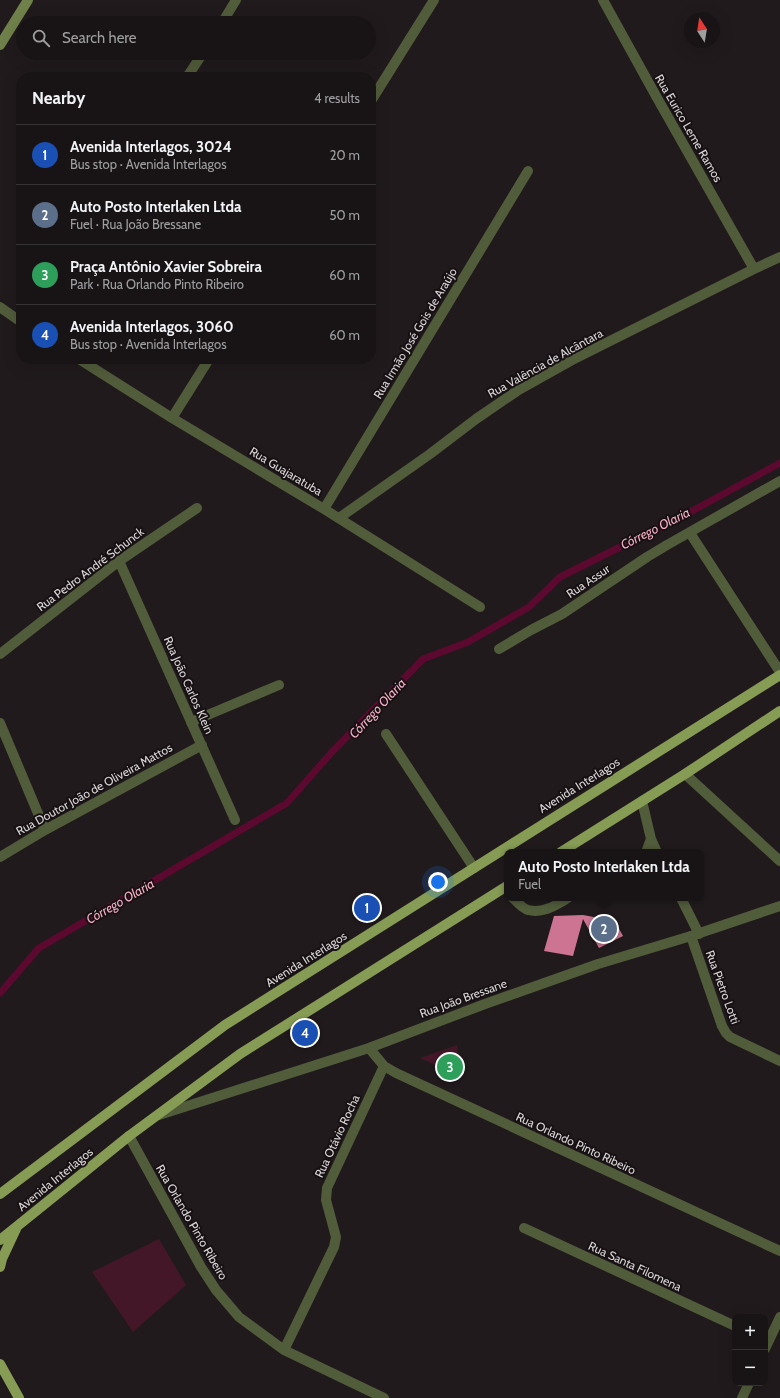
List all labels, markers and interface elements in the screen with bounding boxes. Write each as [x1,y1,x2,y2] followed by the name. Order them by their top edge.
[684,12,720,48] north arrow
[16,16,376,60] search box
[30,27,52,49] icon: search
[62,29,137,47] text: Search here
[652,71,726,185] street label: Rua Eurico Leme Ramos
[32,88,85,108] text: Nearby
[314,90,360,106] text: 4 results
[70,138,232,156] text: Avenida Interlagos, 3024
[43,147,47,163] text: 1
[330,147,360,163] text: 20 m
[70,156,227,172] text: Bus stop · Avenida Interlagos
[70,198,242,216] text: Auto Posto Interlaken Ltda
[42,207,48,223] text: 2
[330,207,360,223] text: 50 m
[70,216,201,232] text: Fuel · Rua João Bressane
[70,258,262,276] text: Praça Antônio Xavier Sobreira
[370,264,460,401] street label: Rua Irmão José Gois de Araújo
[41,267,49,283] text: 3
[329,267,360,283] text: 60 m
[70,276,244,292] text: Park · Rua Orlando Pinto Ribeiro
[70,318,234,336] text: Avenida Interlagos, 3060
[485,325,605,401] street label: Rua Valência de Alcântara
[41,327,49,343] text: 4
[329,327,360,343] text: 60 m
[70,336,227,352] text: Bus stop · Avenida Interlagos
[247,443,325,499] street label: Rua Guajaratuba
[618,504,692,552] water label: Córrego Olaria
[33,523,147,614] street label: Rua Pedro André Schunck
[563,561,613,601] street label: Rua Assur
[161,634,217,736] street label: Rua João Carlos Klein
[345,675,409,741] water label: Córrego Olaria
[13,740,175,838] street label: Rua Doutor João de Oliveira Mattos
[536,754,622,816] street label: Avenida Interlagos
[504,849,704,901] popup
[518,858,690,876] text: Auto Posto Interlaken Ltda
[428,872,448,892] your location
[83,875,157,927] water label: Córrego Olaria
[518,876,541,892] text: Fuel
[354,893,380,923] pin: 1
[591,914,617,944] pin: 2
[263,928,349,990] street label: Avenida Interlagos
[703,948,743,1026] street label: Rua Pietro Lotti
[417,975,509,1021] street label: Rua João Bressane
[292,1018,318,1048] pin: 4
[437,1052,463,1082] pin: 3
[311,1092,363,1180] street label: Rua Otávio Rocha
[514,1109,639,1178] street label: Rua Orlando Pinto Ribeiro
[14,1144,96,1214] street label: Avenida Interlagos
[153,1162,231,1283] street label: Rua Orlando Pinto Ribeiro
[586,1238,684,1294] street label: Rua Santa Filomena
[732,1314,768,1386] map controls
[732,1314,768,1350] button: +
[732,1350,768,1386] button: −

